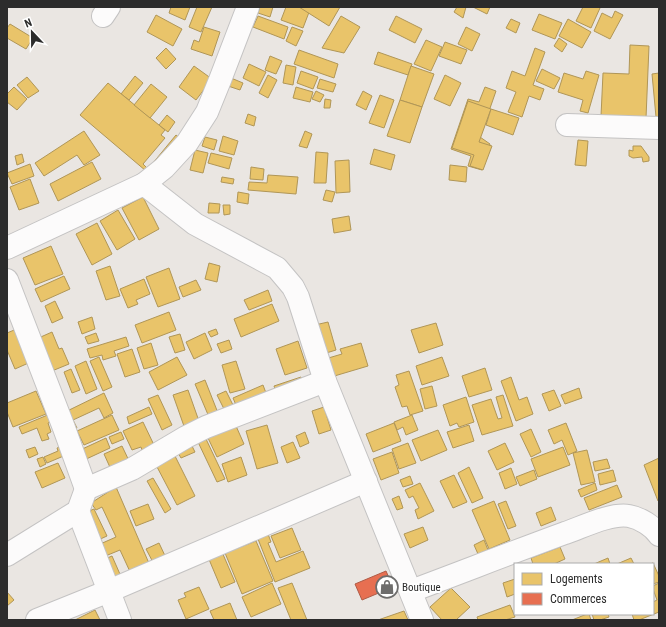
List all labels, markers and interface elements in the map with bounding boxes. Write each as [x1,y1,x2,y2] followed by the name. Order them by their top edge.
[12,12,52,52] north arrow
[23,16,34,30] text: N
[514,563,654,615] legend
[550,572,603,586] text: Logements
[374,574,400,600] shop icon: Boutique
[402,581,441,594] place label: Boutique
[550,592,607,606] text: Commerces

